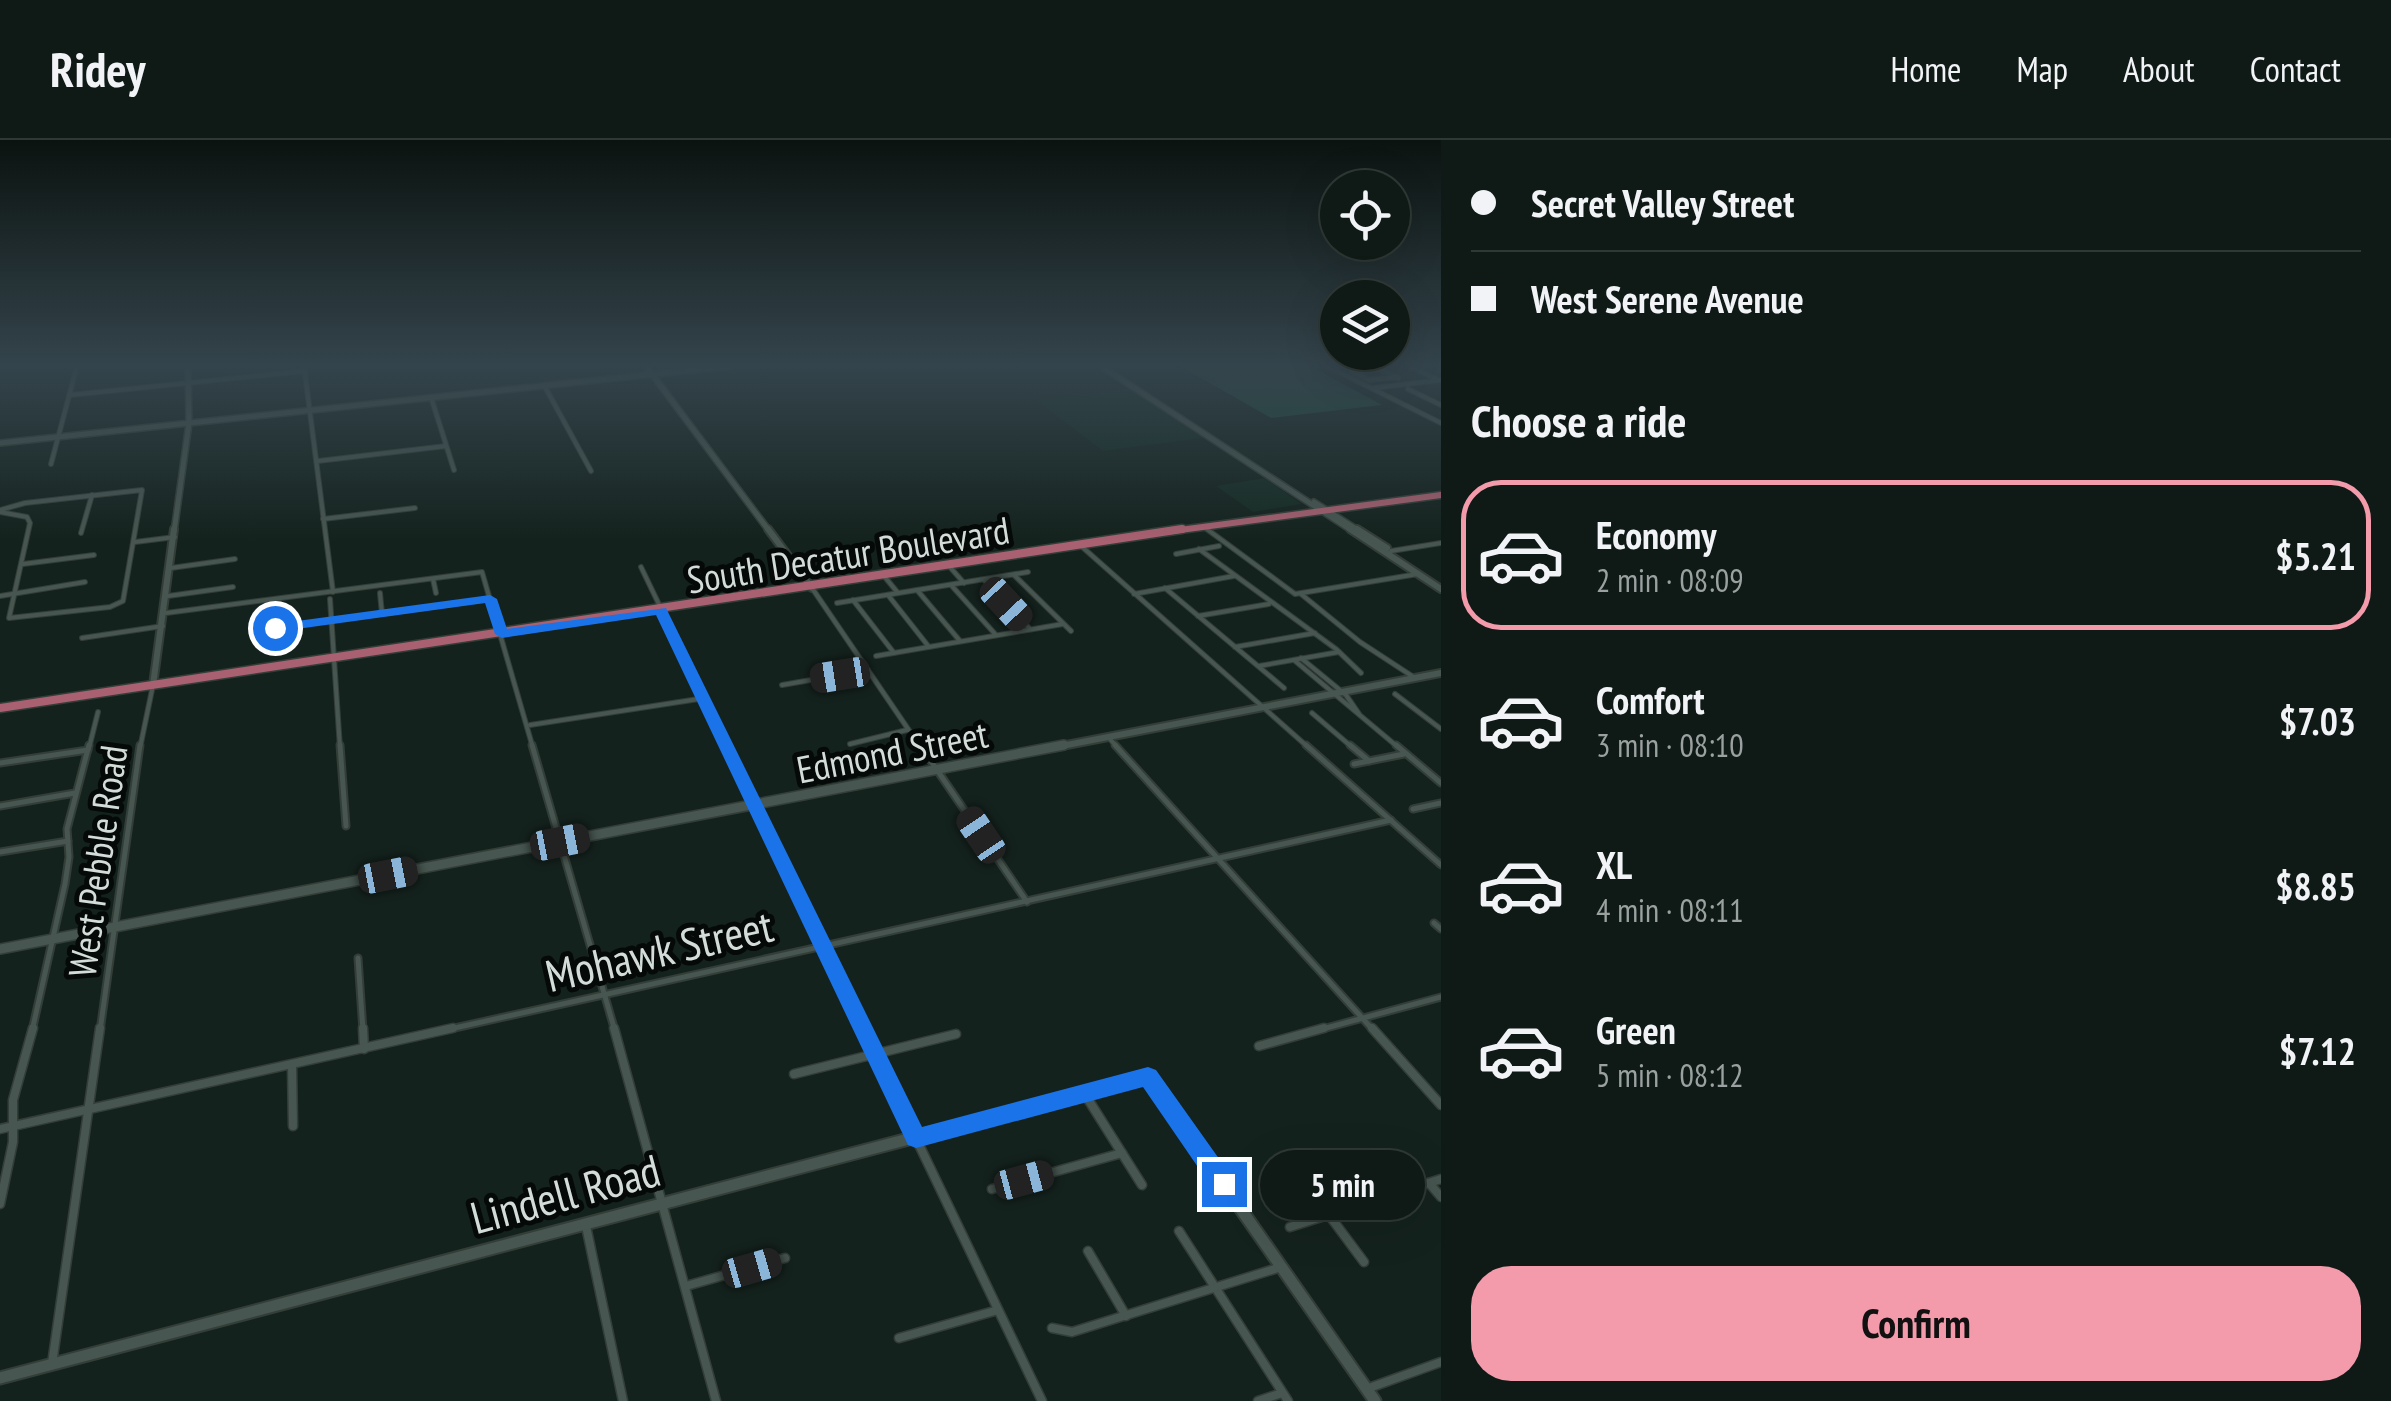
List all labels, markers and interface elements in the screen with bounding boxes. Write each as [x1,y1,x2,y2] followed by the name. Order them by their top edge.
[50,38,146,100] text: Ridey
[1890,46,1962,92] text: Home
[2017,46,2068,92] text: Map
[2123,46,2195,92] text: About
[2250,46,2341,92] text: Contact
[1320,170,1410,370] map controls
[1320,170,1410,260] button: locate
[1531,178,1794,227] text: Secret Valley Street
[1531,274,1804,323] text: West Serene Avenue
[1320,280,1410,370] button: layers
[1471,391,1686,449] text: Choose a ride
[683,504,1013,604] street label: South Decatur Boulevard
[1476,510,1566,600] icon: car
[1596,510,1716,559] text: Economy
[2275,531,2356,580] text: $5.21
[1596,559,1744,601] text: 2 min · 08:09
[975,572,1037,636] car
[253,606,298,651] route start
[808,655,872,695] car
[1476,675,1566,765] icon: car
[1596,675,1705,724] text: Comfort
[2279,696,2356,745] text: $7.03
[792,708,992,794] street label: Edmond Street
[1596,724,1744,766] text: 3 min · 08:10
[56,742,138,980] street label: West Pebble Road
[952,802,1010,868] car
[528,822,592,862] car
[1476,840,1566,930] icon: car
[1596,840,1632,889] text: XL
[356,855,420,895] car
[2275,861,2356,910] text: $8.85
[1596,889,1744,931] text: 4 min · 08:11
[540,896,779,1004] street label: Mohawk Street
[1476,1005,1566,1095] icon: car
[1596,1005,1676,1054] text: Green
[2279,1026,2356,1075] text: $7.12
[1596,1054,1744,1096] text: 5 min · 08:12
[464,1140,666,1246] street label: Lindell Road
[1259,1149,1424,1219] callout: 5 min
[991,1158,1057,1202] car
[1202,1162,1247,1207] route end
[1310,1164,1375,1206] text: 5 min
[719,1245,785,1291] car
[1471,1266,2361,1381] button: Confirm

